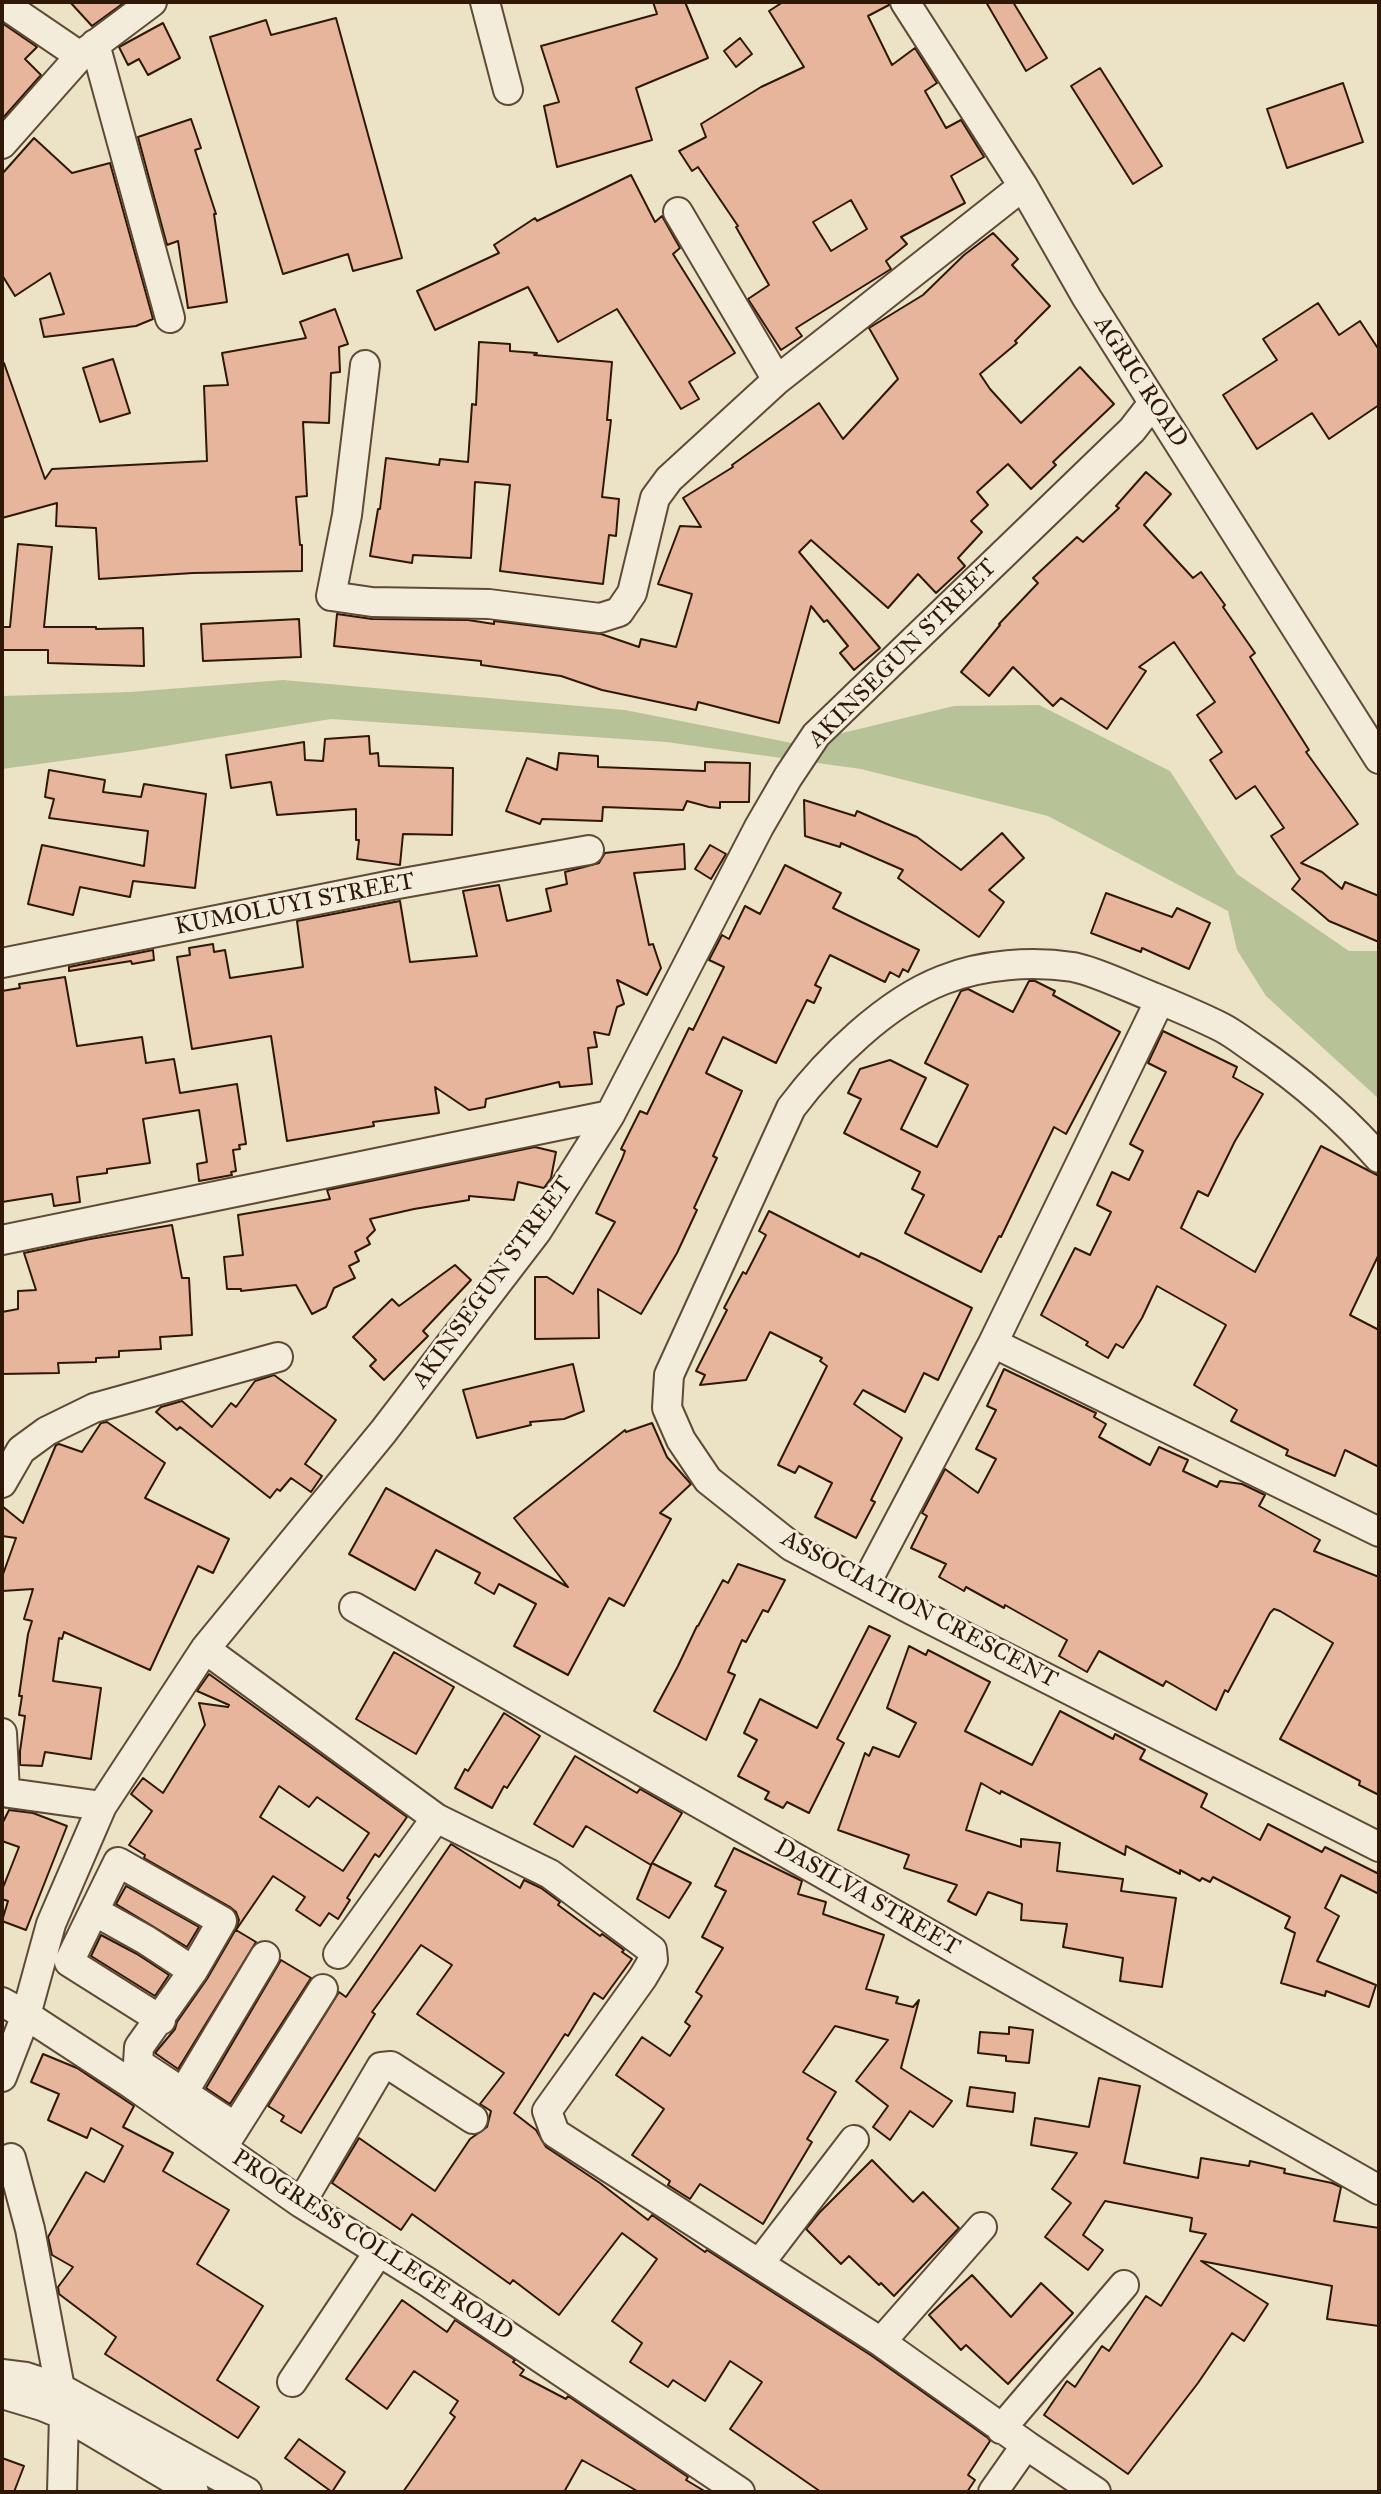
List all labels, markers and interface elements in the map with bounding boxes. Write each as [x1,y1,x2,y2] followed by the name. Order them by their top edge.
[1087,311,1193,453] street label: AGRIC ROAD
[803,554,1003,754] street label: AKINSEGUN STREET
[173,868,417,942] street label: KUMOLUYI STREET
[407,1172,579,1394] street label: AKINSEGUN STREET
[776,1525,1062,1695] street label: ASSOCIATION CRESCENT
[769,1833,965,1963] street label: DASILVA STREET
[226,2144,518,2348] street label: PROGRESS COLLEGE ROAD

